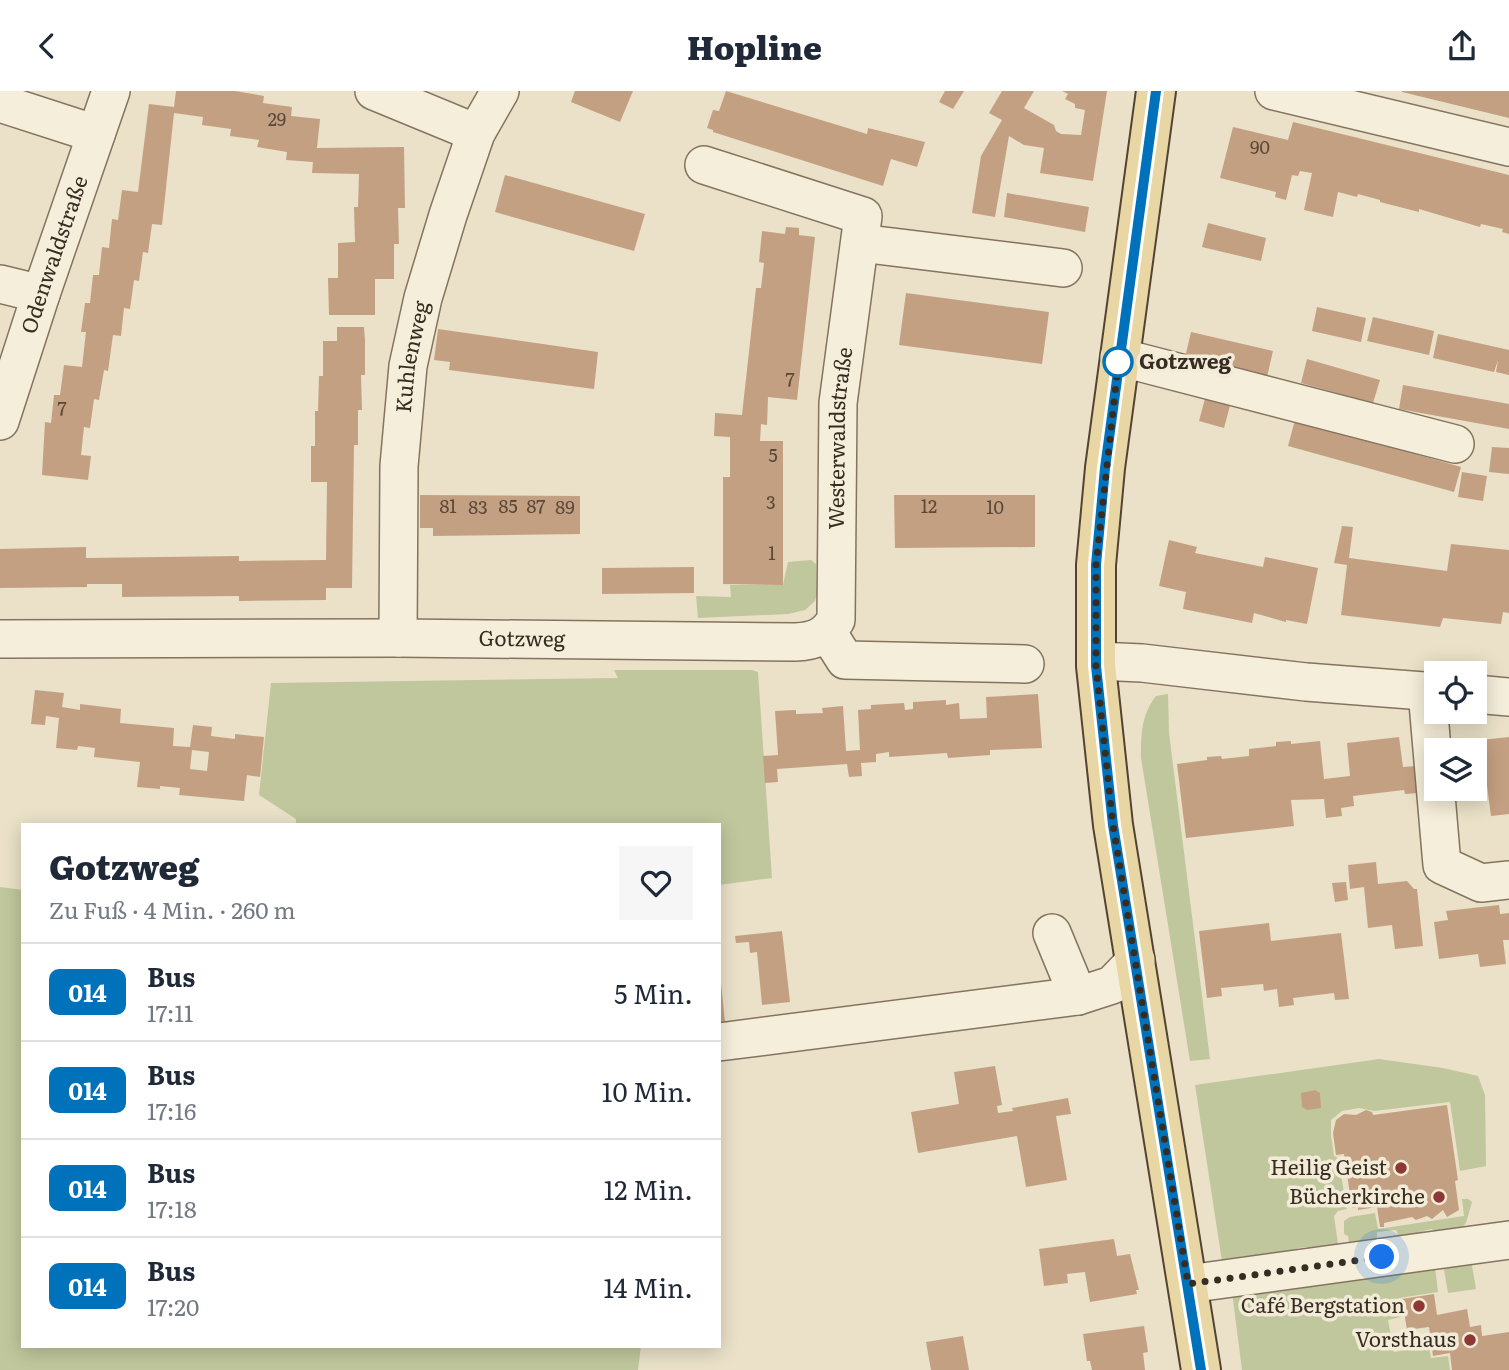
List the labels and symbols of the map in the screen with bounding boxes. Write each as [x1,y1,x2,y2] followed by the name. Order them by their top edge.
[268,105,286,132] house number: 29
[1250,133,1270,160] house number: 90
[11,171,94,337] street label: Odenwaldstraße
[386,297,435,414] street label: Kuhlenweg
[1139,344,1232,375] place label: Gotzweg
[819,345,858,529] street label: Westerwaldstraße
[1103,347,1133,377] marker: Gotzweg
[785,365,795,392] house number: 7
[57,394,67,421] house number: 7
[768,441,778,468] house number: 5
[766,488,776,515] house number: 3
[439,492,457,519] house number: 81
[498,492,518,519] house number: 85
[527,492,545,519] house number: 87
[921,492,937,519] house number: 12
[468,493,488,520] house number: 83
[555,493,575,520] house number: 89
[986,493,1004,520] house number: 10
[768,539,776,566] house number: 1
[478,621,566,653] street label: Gotzweg
[1270,1150,1388,1181] place label: Heilig Geist
[1393,1160,1409,1176] marker: Heilig Geist
[1289,1179,1425,1210] place label: Bücherkirche
[1431,1189,1447,1205] marker: Bücherkirche
[1364,1239,1399,1274] your location
[1241,1288,1405,1319] place label: Café Bergstation
[1411,1298,1427,1314] marker: Café Bergstation
[1355,1322,1456,1353] place label: Vorsthaus
[1462,1332,1478,1348] marker: Vorsthaus

